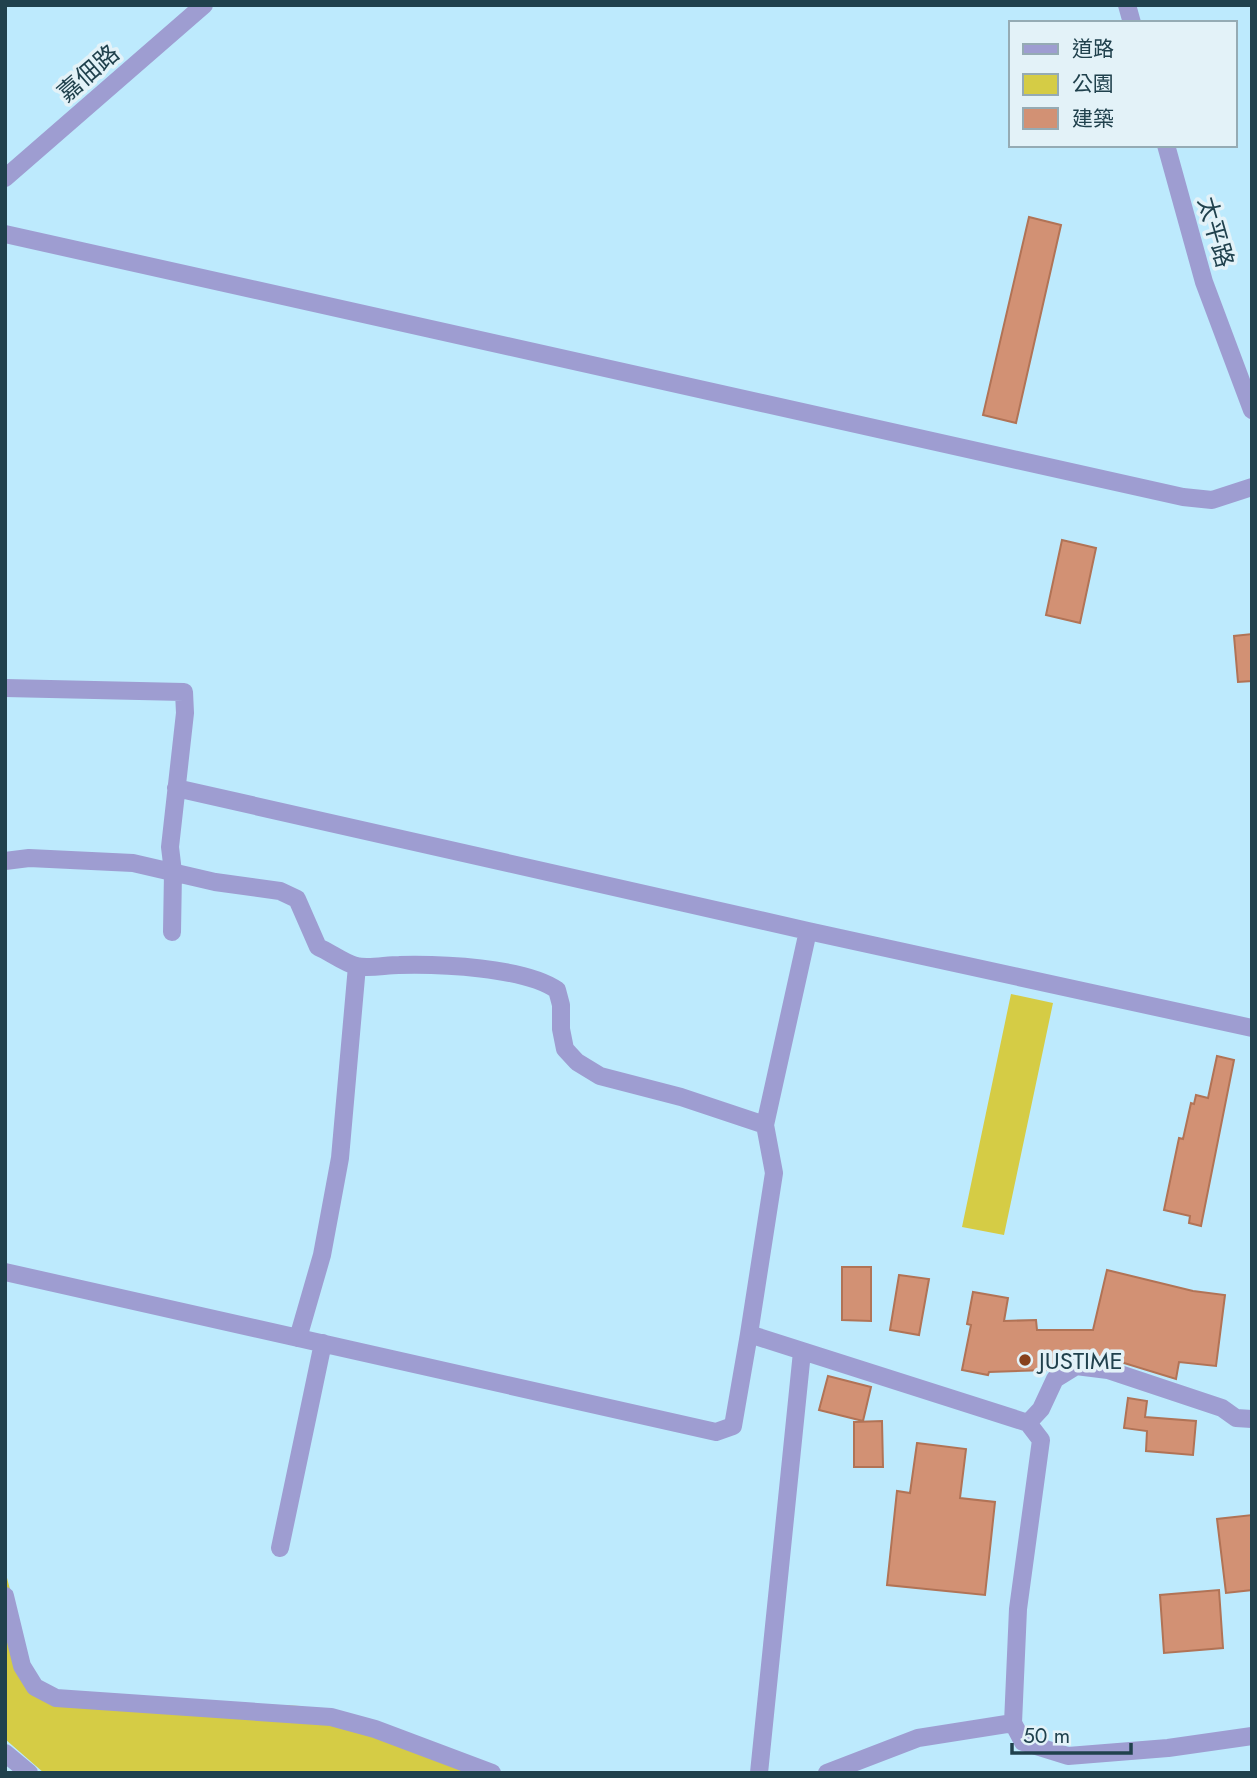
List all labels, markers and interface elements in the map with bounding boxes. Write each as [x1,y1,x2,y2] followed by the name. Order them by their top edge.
[1009,21,1236,147] legend
[1072,34,1114,64] text: 道路
[49,36,127,110] street label: 嘉佃路
[1072,69,1114,99] text: 公園
[1072,104,1114,134] text: 建築
[1189,193,1243,271] street label: 太平路
[1036,1343,1123,1378] place label: JUSTIME
[1017,1352,1033,1368] marker: JUSTIME
[1012,1712,1131,1756] scale bar
[1023,1721,1070,1751] text: 50 m

